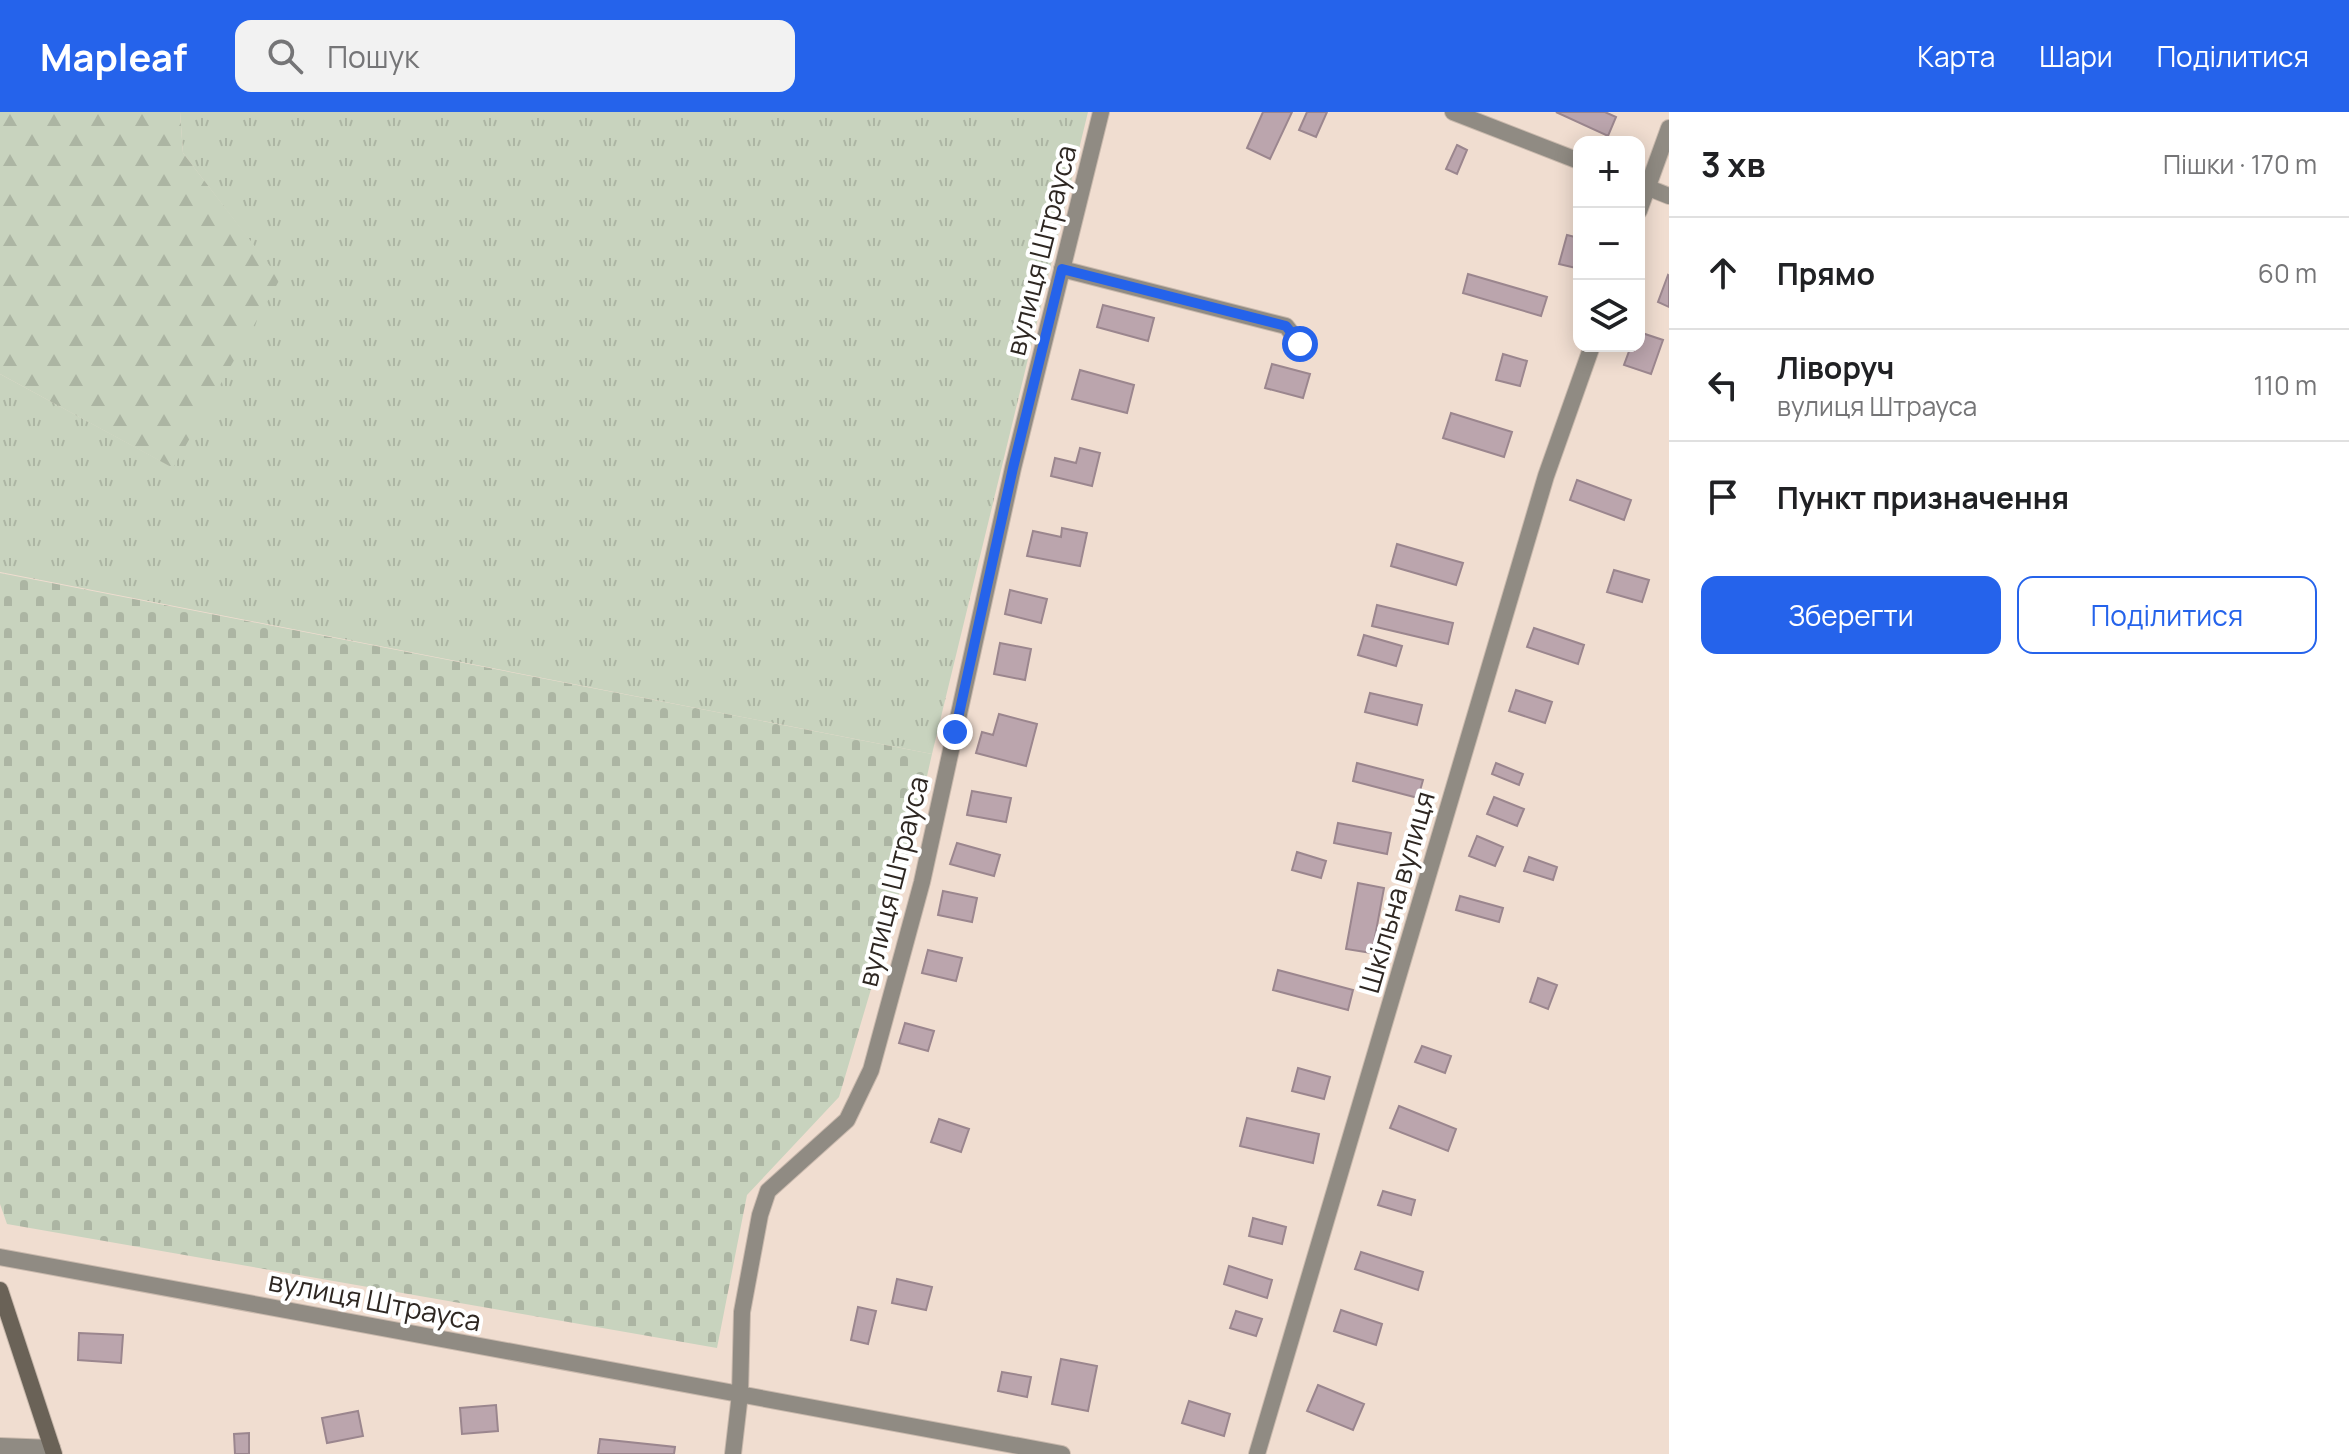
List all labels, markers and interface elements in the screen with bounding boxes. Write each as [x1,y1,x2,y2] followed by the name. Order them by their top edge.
[235,20,795,92] search box
[40,30,187,82] text: Mapleaf
[263,34,307,78] icon: search
[327,36,419,77] text: Пошук
[1917,37,1995,75] text: Карта
[2039,37,2113,75] text: Шари
[2157,37,2309,75] text: Поділитися
[1573,136,1645,352] map controls
[1573,136,1645,208] button: +
[995,141,1085,359] street label: вулиця Штрауса
[1701,141,1765,187] text: 3 хв
[2163,146,2317,182] text: Пішки · 170 m
[1573,208,1645,280] button: −
[1701,251,1745,295] icon: ahead
[1777,253,1875,294] text: Прямо
[2258,255,2317,291] text: 60 m
[1573,280,1645,352] button: layers
[1282,326,1318,362] route start
[1777,347,1894,388] text: Ліворуч
[1701,363,1745,407] icon: left
[2254,367,2317,403] text: 110 m
[1777,388,1977,424] text: вулиця Штрауса
[1701,475,1745,519] icon: arrive
[1777,477,2069,518] text: Пункт призначення
[1701,576,2001,654] button: Зберегти
[2017,576,2317,654] button: Поділитися
[937,714,973,750] route end
[847,772,937,990] street label: вулиця Штрауса
[1349,787,1443,997] street label: Шкільна вулиця
[266,1261,484,1339] street label: вулиця Штрауса

